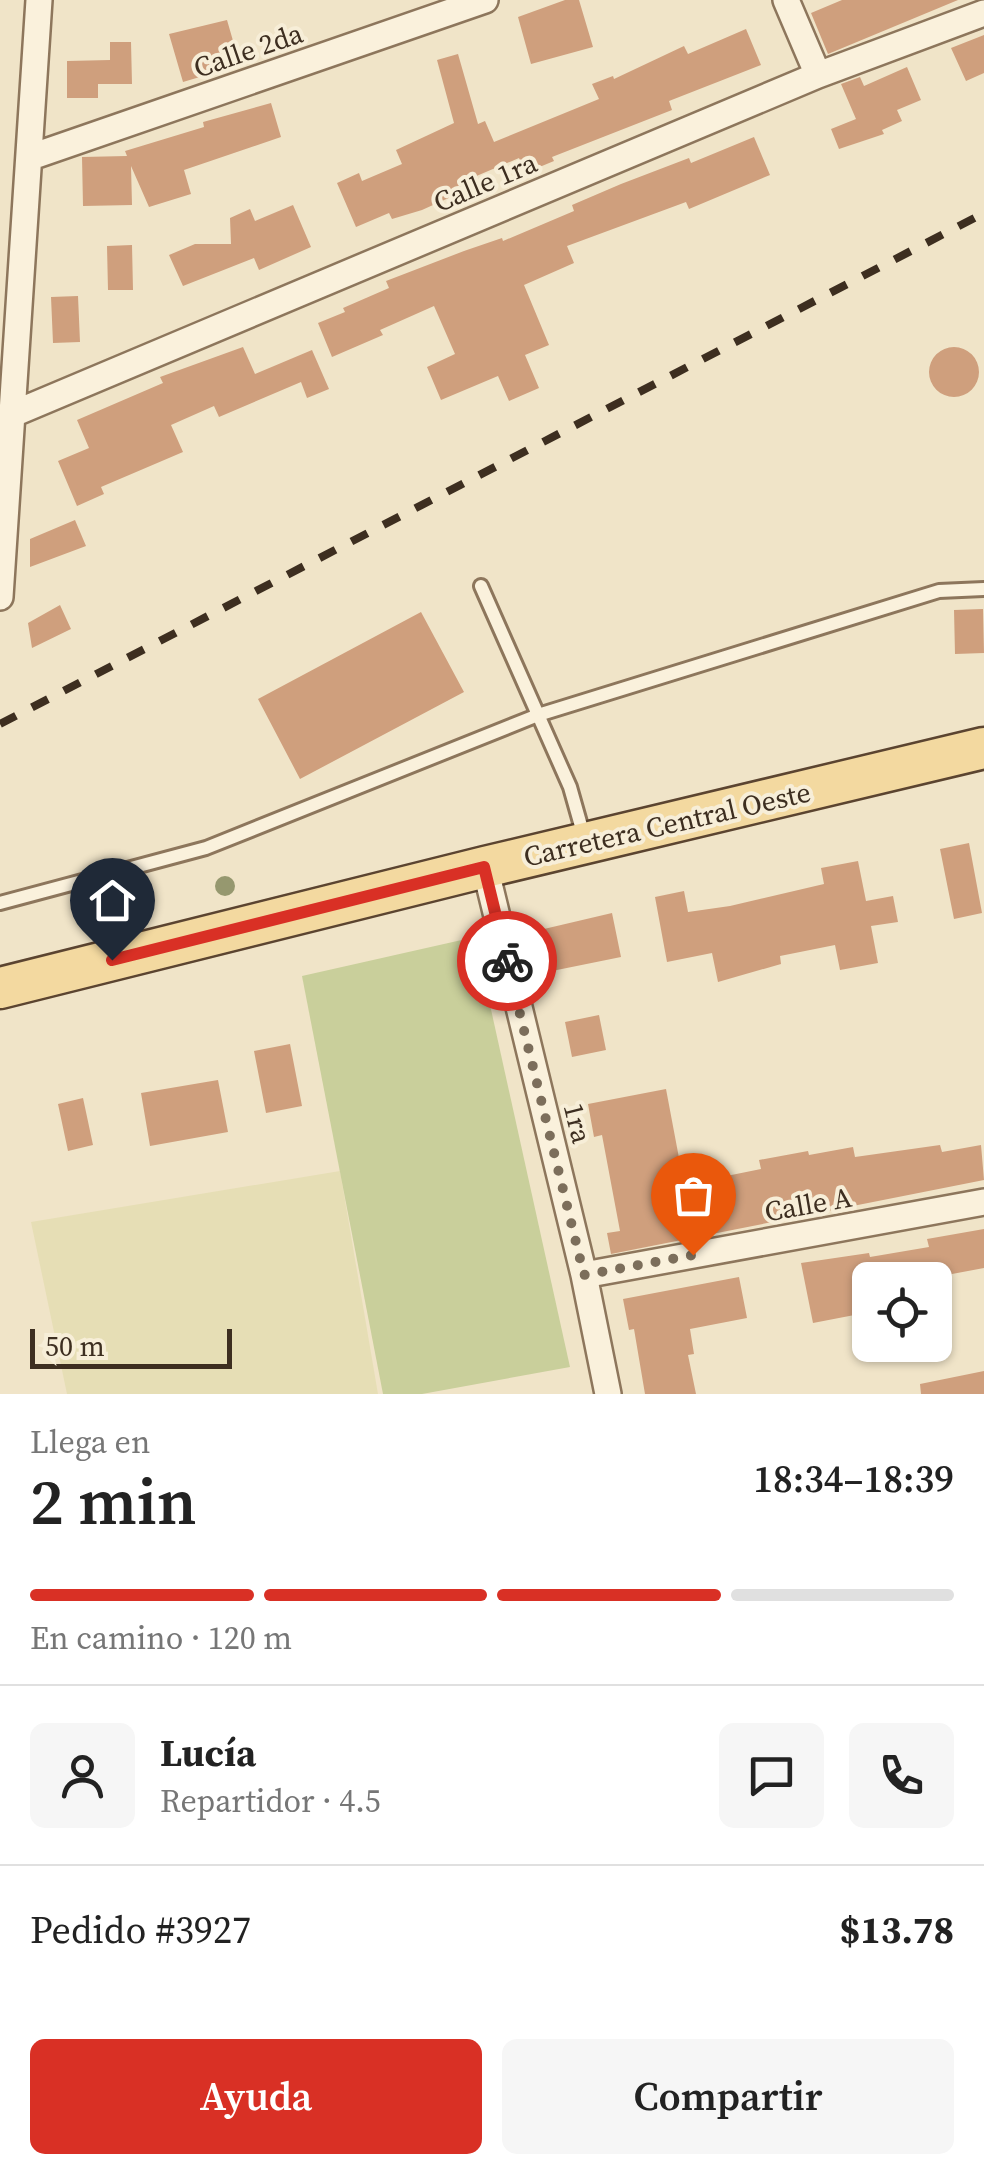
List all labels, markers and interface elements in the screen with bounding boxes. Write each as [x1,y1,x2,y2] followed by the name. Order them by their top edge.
[188,13,308,86] street label: Calle 2da
[427,143,543,221] street label: Calle 1ra
[520,772,814,876] street label: Carretera Central Oeste
[70,858,155,961] pin
[85,873,140,928] icon: home
[457,911,557,1011] courier
[480,934,535,989] icon: bike
[555,1099,601,1148] street label: 1ra
[651,1153,736,1256] pin
[666,1168,721,1223] icon: bag
[761,1178,855,1230] street label: Calle A
[852,1262,952,1362] map controls
[852,1262,952,1362] button: locate
[30,1324,232,1368] scale bar
[45,1327,105,1365] text: 50 m
[30,1420,150,1464] text: Llega en
[753,1453,954,1505] text: 18:34–18:39
[30,1457,197,1546] text: 2 min
[30,1616,292,1660] text: En camino · 120 m
[30,1723,135,1828] button: person
[719,1723,824,1828] button: chat
[849,1723,954,1828] button: phone
[160,1727,256,1779] text: Lucía
[160,1779,381,1823] text: Repartidor · 4.5
[30,1904,251,1956] text: Pedido #3927
[840,1904,954,1956] text: $13.78
[30,2039,482,2154] button: Ayuda
[502,2039,954,2154] button: Compartir

